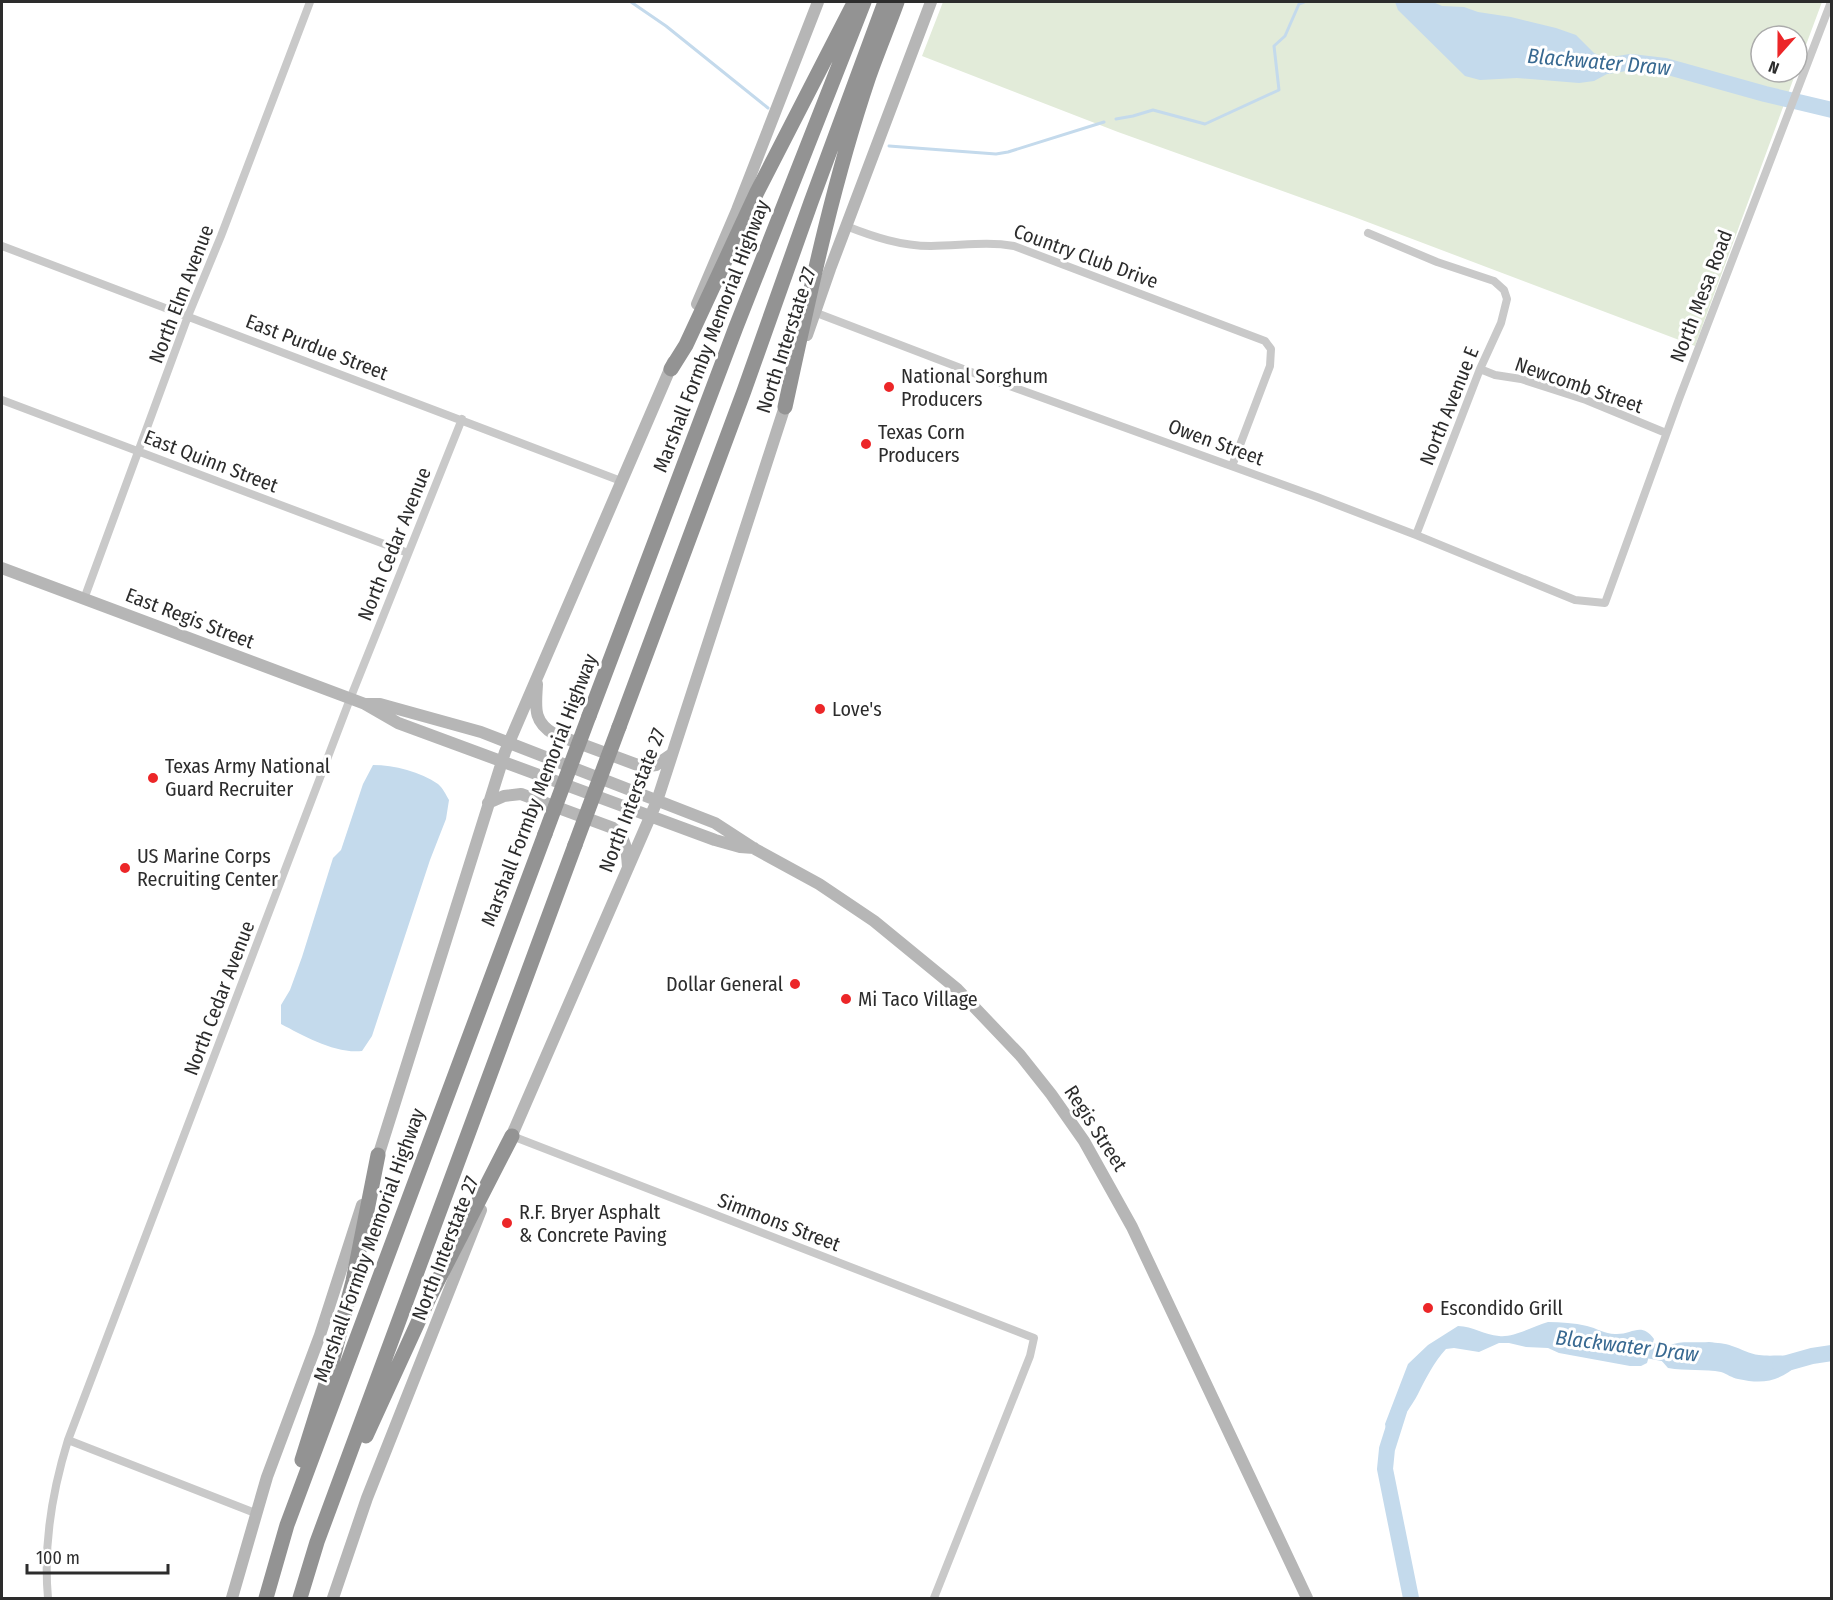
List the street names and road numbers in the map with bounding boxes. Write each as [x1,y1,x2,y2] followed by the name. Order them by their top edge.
[648,196,774,476] street label: Marshall Formby Memorial Highway
[1011,219,1161,293] street label: Country Club Drive
[144,221,218,367] street label: North Elm Avenue
[1665,226,1737,366] street label: North Mesa Road
[751,264,821,416] street label: North Interstate 27
[242,309,392,385] street label: East Purdue Street
[1414,343,1484,469] street label: North Avenue E
[1512,352,1647,418] street label: Newcomb Street
[1165,414,1267,471] street label: Owen Street
[141,424,282,498] street label: East Quinn Street
[352,464,436,624] street label: North Cedar Avenue
[122,582,258,654] street label: East Regis Street
[476,650,602,930] street label: Marshall Formby Memorial Highway
[593,725,671,875] street label: North Interstate 27
[179,917,259,1079] street label: North Cedar Avenue
[1059,1081,1133,1176] street label: Regis Street
[308,1105,430,1385] street label: Marshall Formby Memorial Highway
[406,1173,484,1323] street label: North Interstate 27
[714,1188,844,1257] street label: Simmons Street

